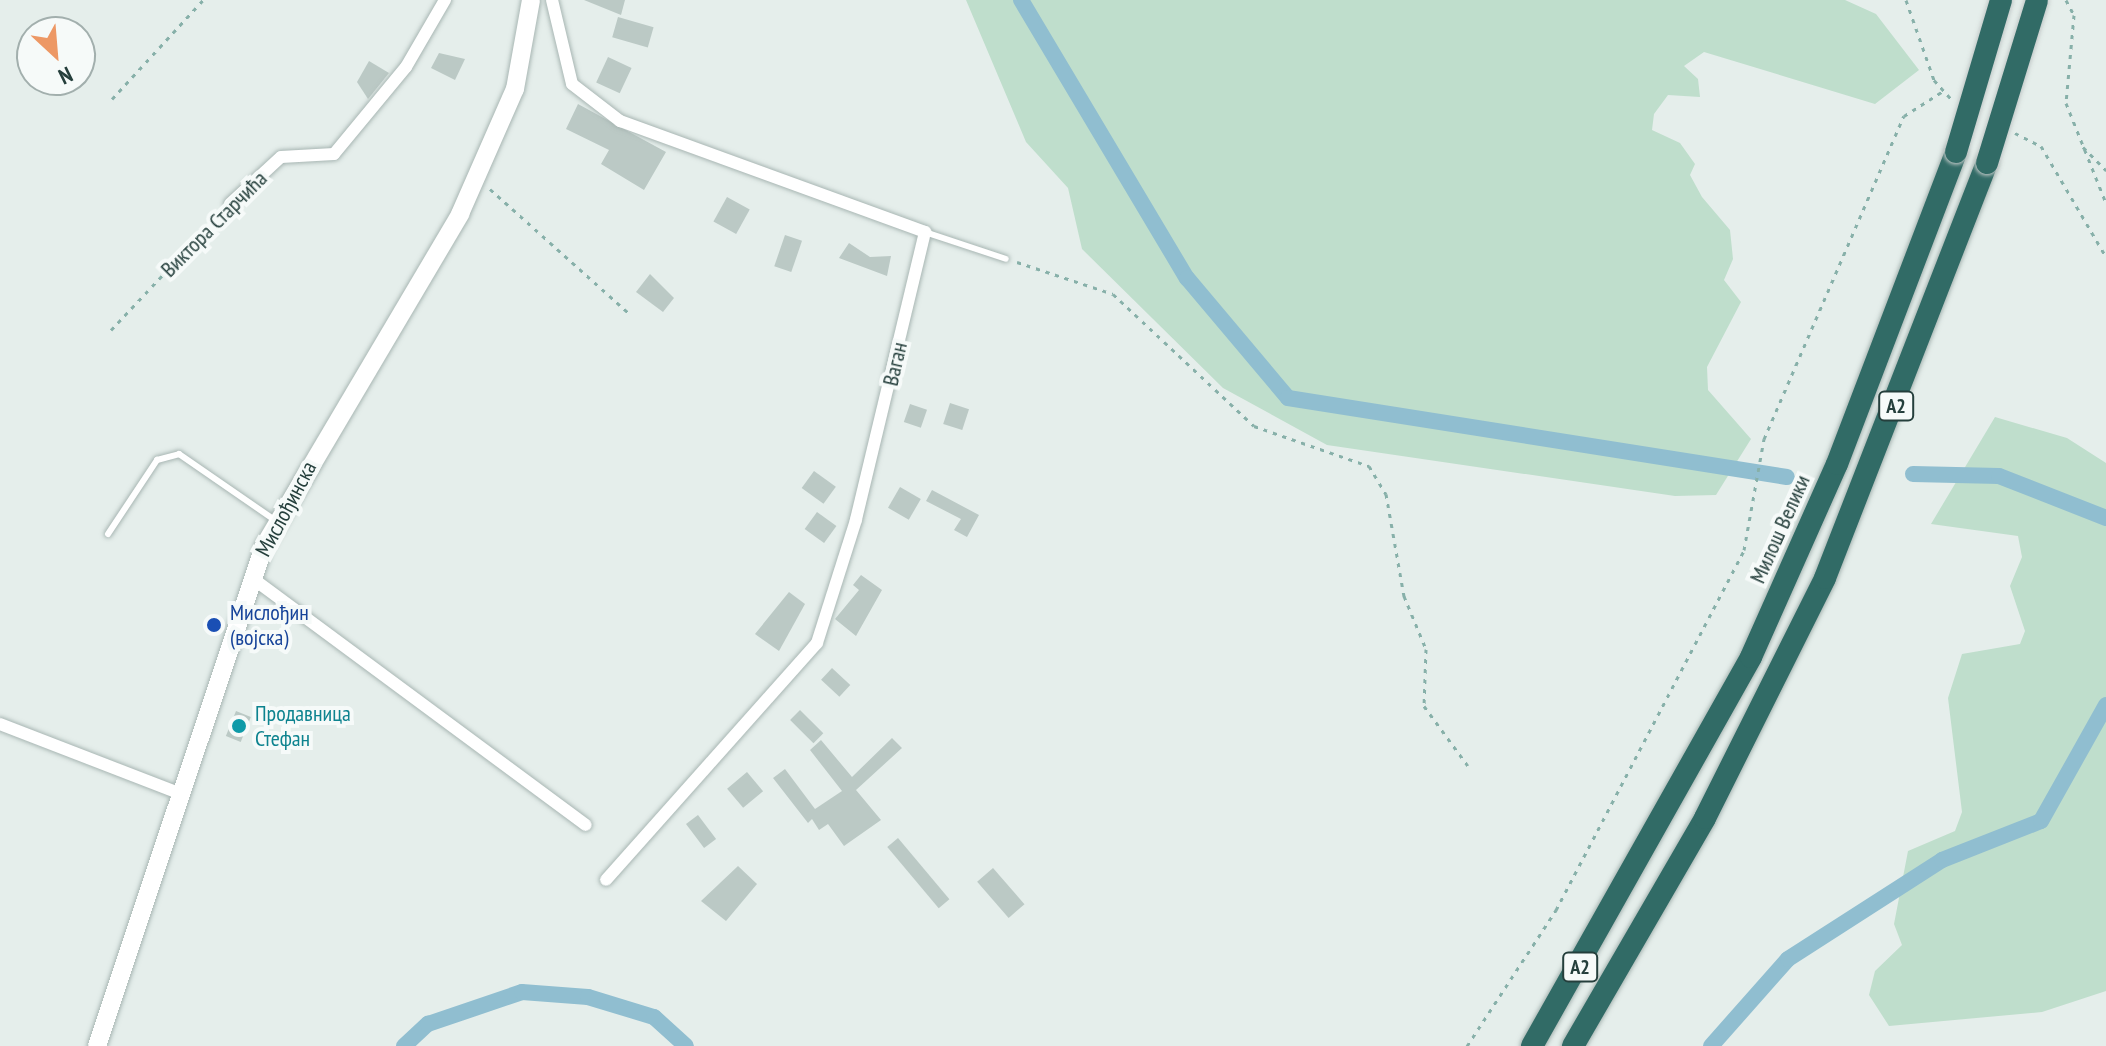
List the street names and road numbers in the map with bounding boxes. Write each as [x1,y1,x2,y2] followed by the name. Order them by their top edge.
[155,165,273,283] street label: Виктора Старчића
[877,340,913,388] street label: Ваган
[1878,390,1914,422] road number: A2
[250,457,322,561] street label: Мислођинска
[1744,471,1816,587] street label: Милош Велики
[1562,951,1598,983] road number: A2

